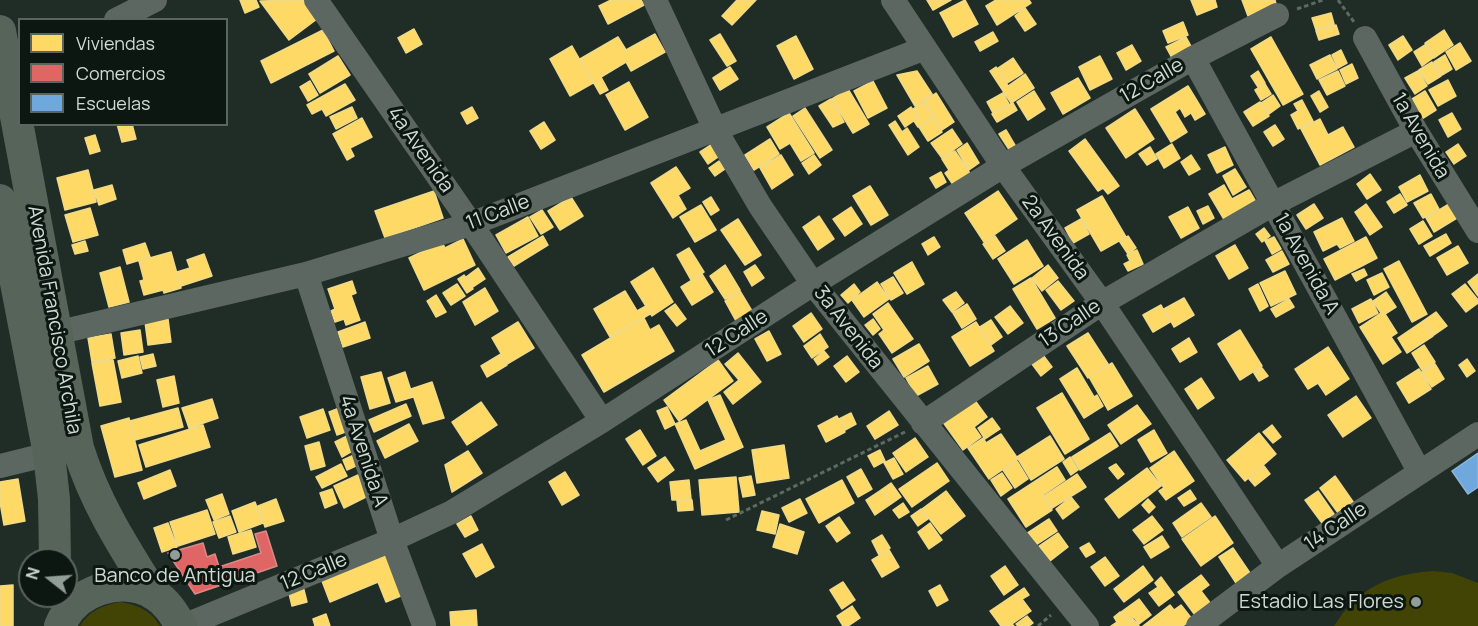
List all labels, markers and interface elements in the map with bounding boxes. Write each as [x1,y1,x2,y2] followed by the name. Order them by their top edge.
[18,18,228,126] legend
[76,31,155,55] text: Viviendas
[1116,53,1188,109] street label: 12 Calle
[76,61,165,85] text: Comercios
[1386,89,1454,183] street label: 1a Avenida
[76,91,151,115] text: Escuelas
[382,102,458,198] street label: 4a Avenida
[463,190,533,236] street label: 11 Calle
[1016,191,1094,285] street label: 2a Avenida
[22,204,86,436] street label: Avenida Francisco Archila
[1268,209,1344,319] street label: 1a Avenida A
[808,282,888,374] street label: 3a Avenida
[1035,295,1105,353] street label: 13 Calle
[701,305,773,363] street label: 12 Calle
[334,392,392,510] street label: 4a Avenida A
[1300,497,1372,557] street label: 14 Calle
[18,548,78,608] north arrow
[168,548,182,562] marker: Banco de Antigua
[277,548,351,596] street label: 12 Calle
[94,564,256,588] place label: Banco de Antigua
[20,565,45,582] text: N
[1239,590,1404,614] place label: Estadio Las Flores
[1409,595,1423,609] marker: Estadio Las Flores

